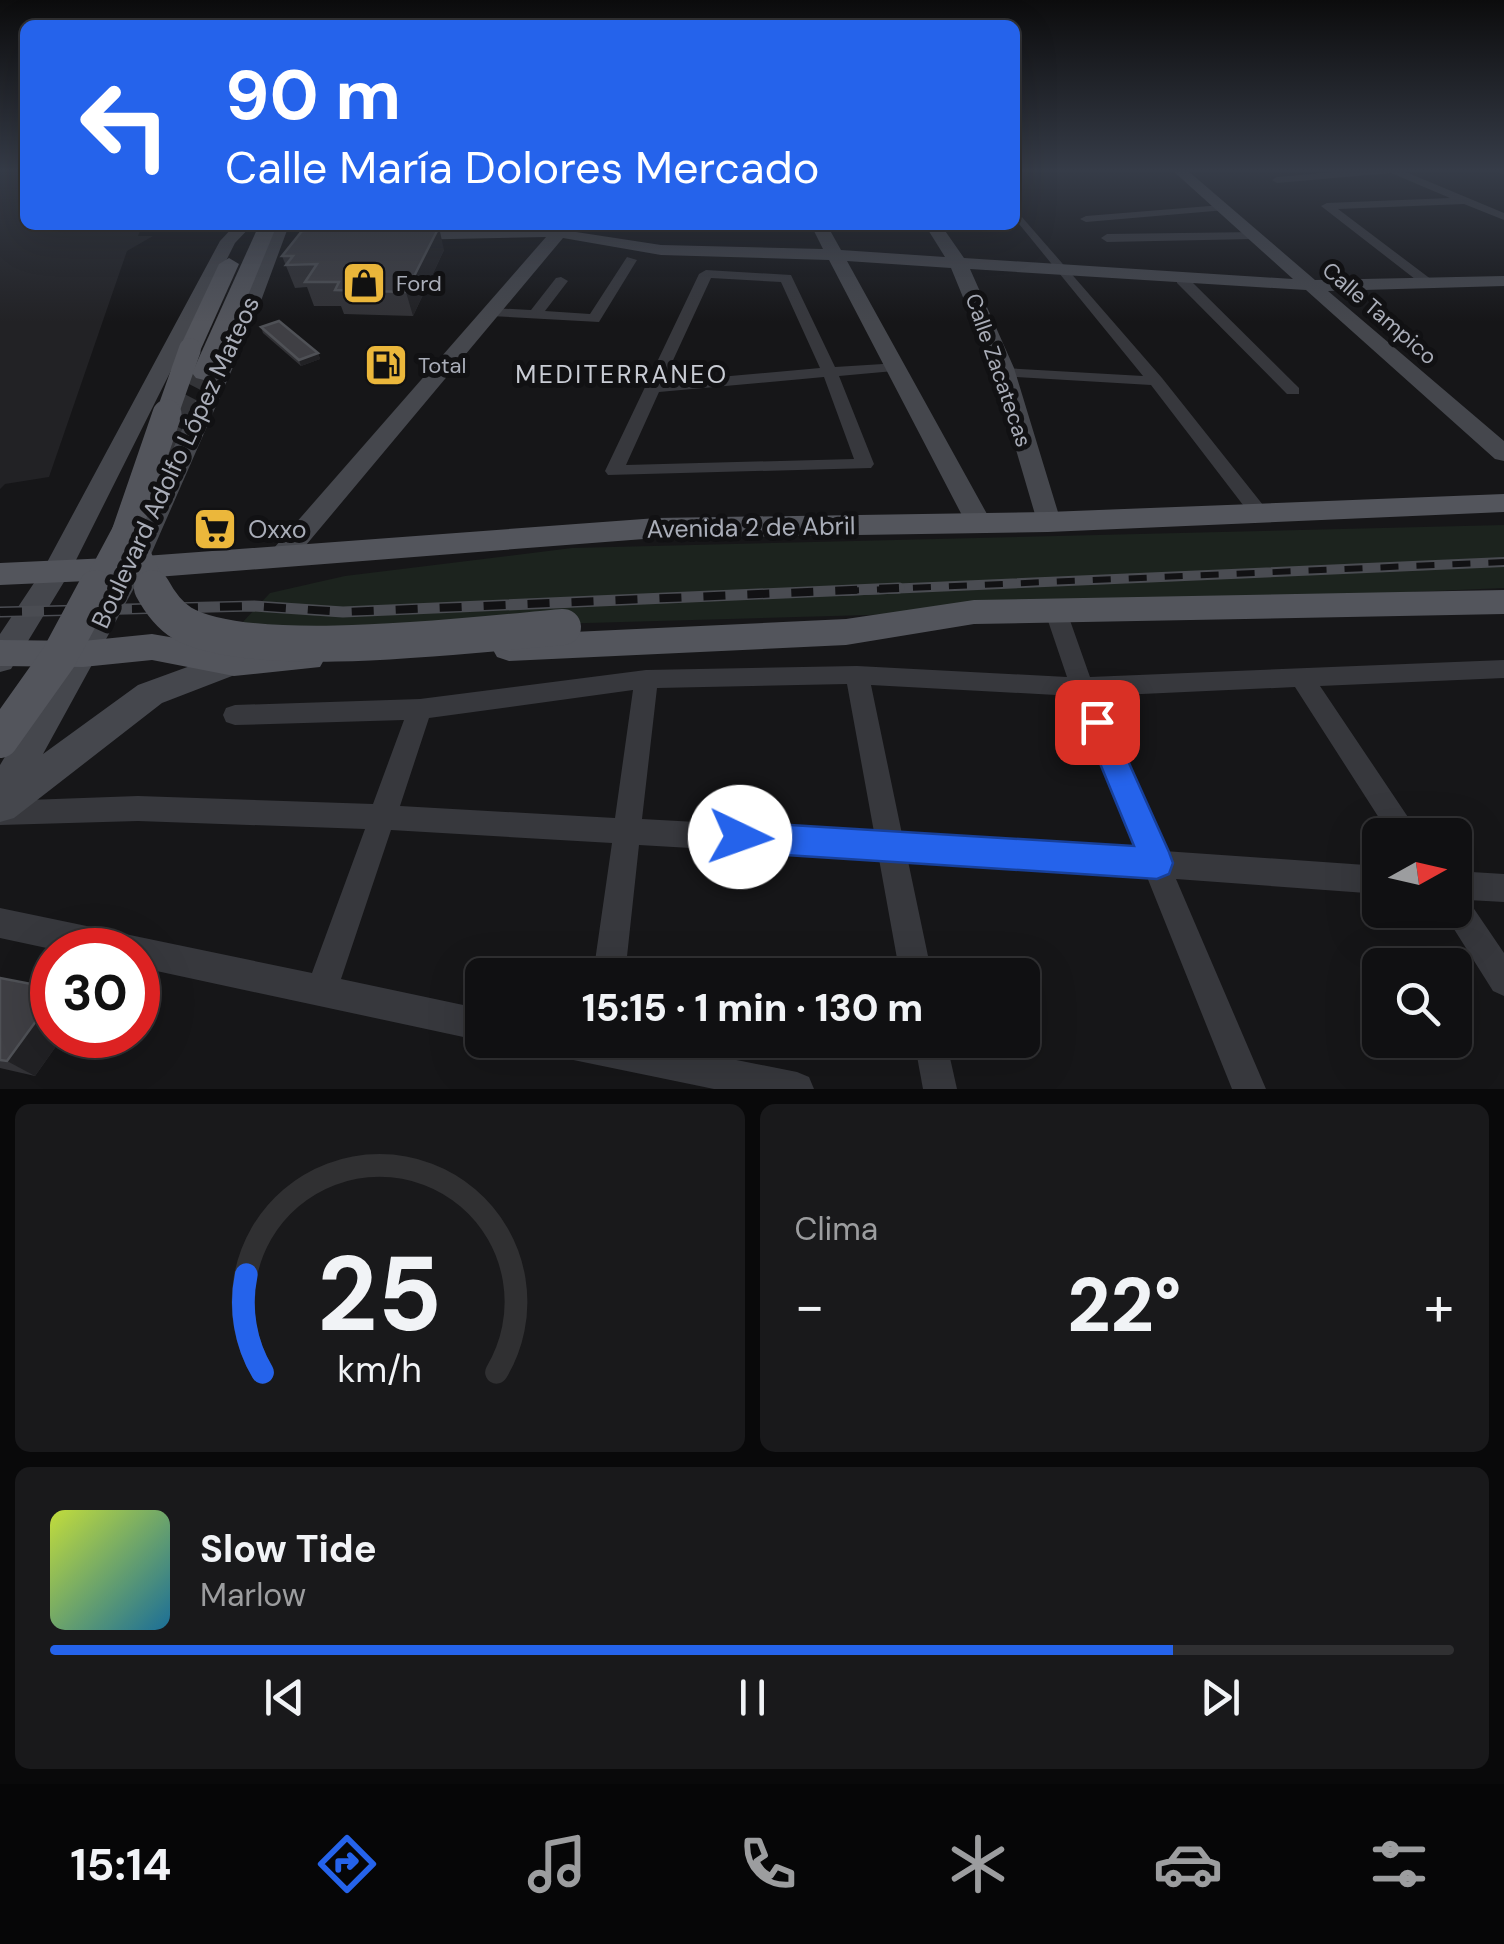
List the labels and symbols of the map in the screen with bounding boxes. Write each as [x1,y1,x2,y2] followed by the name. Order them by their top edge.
[1316,256,1443,371] street label: Calle Tampico
[341,260,387,306] shop icon: Ford
[396,269,442,298] place label: Ford
[959,290,1038,451] street label: Calle Zacatecas
[84,291,267,634] street label: Boulevard Adolfo López Mateos
[363,342,409,388] fuel station icon: Total
[418,351,466,380] place label: Total
[515,358,729,391] district label: MEDITERRANEO
[192,506,238,552] supermarket icon: Oxxo
[646,509,856,546] street label: Avenida 2 de Abril
[248,513,306,546] place label: Oxxo
[1055,680,1140,765] pin
[688,785,792,889] position arrow
[1362,818,1472,928] north arrow
[30,928,160,1058] speed limit sign: 30

